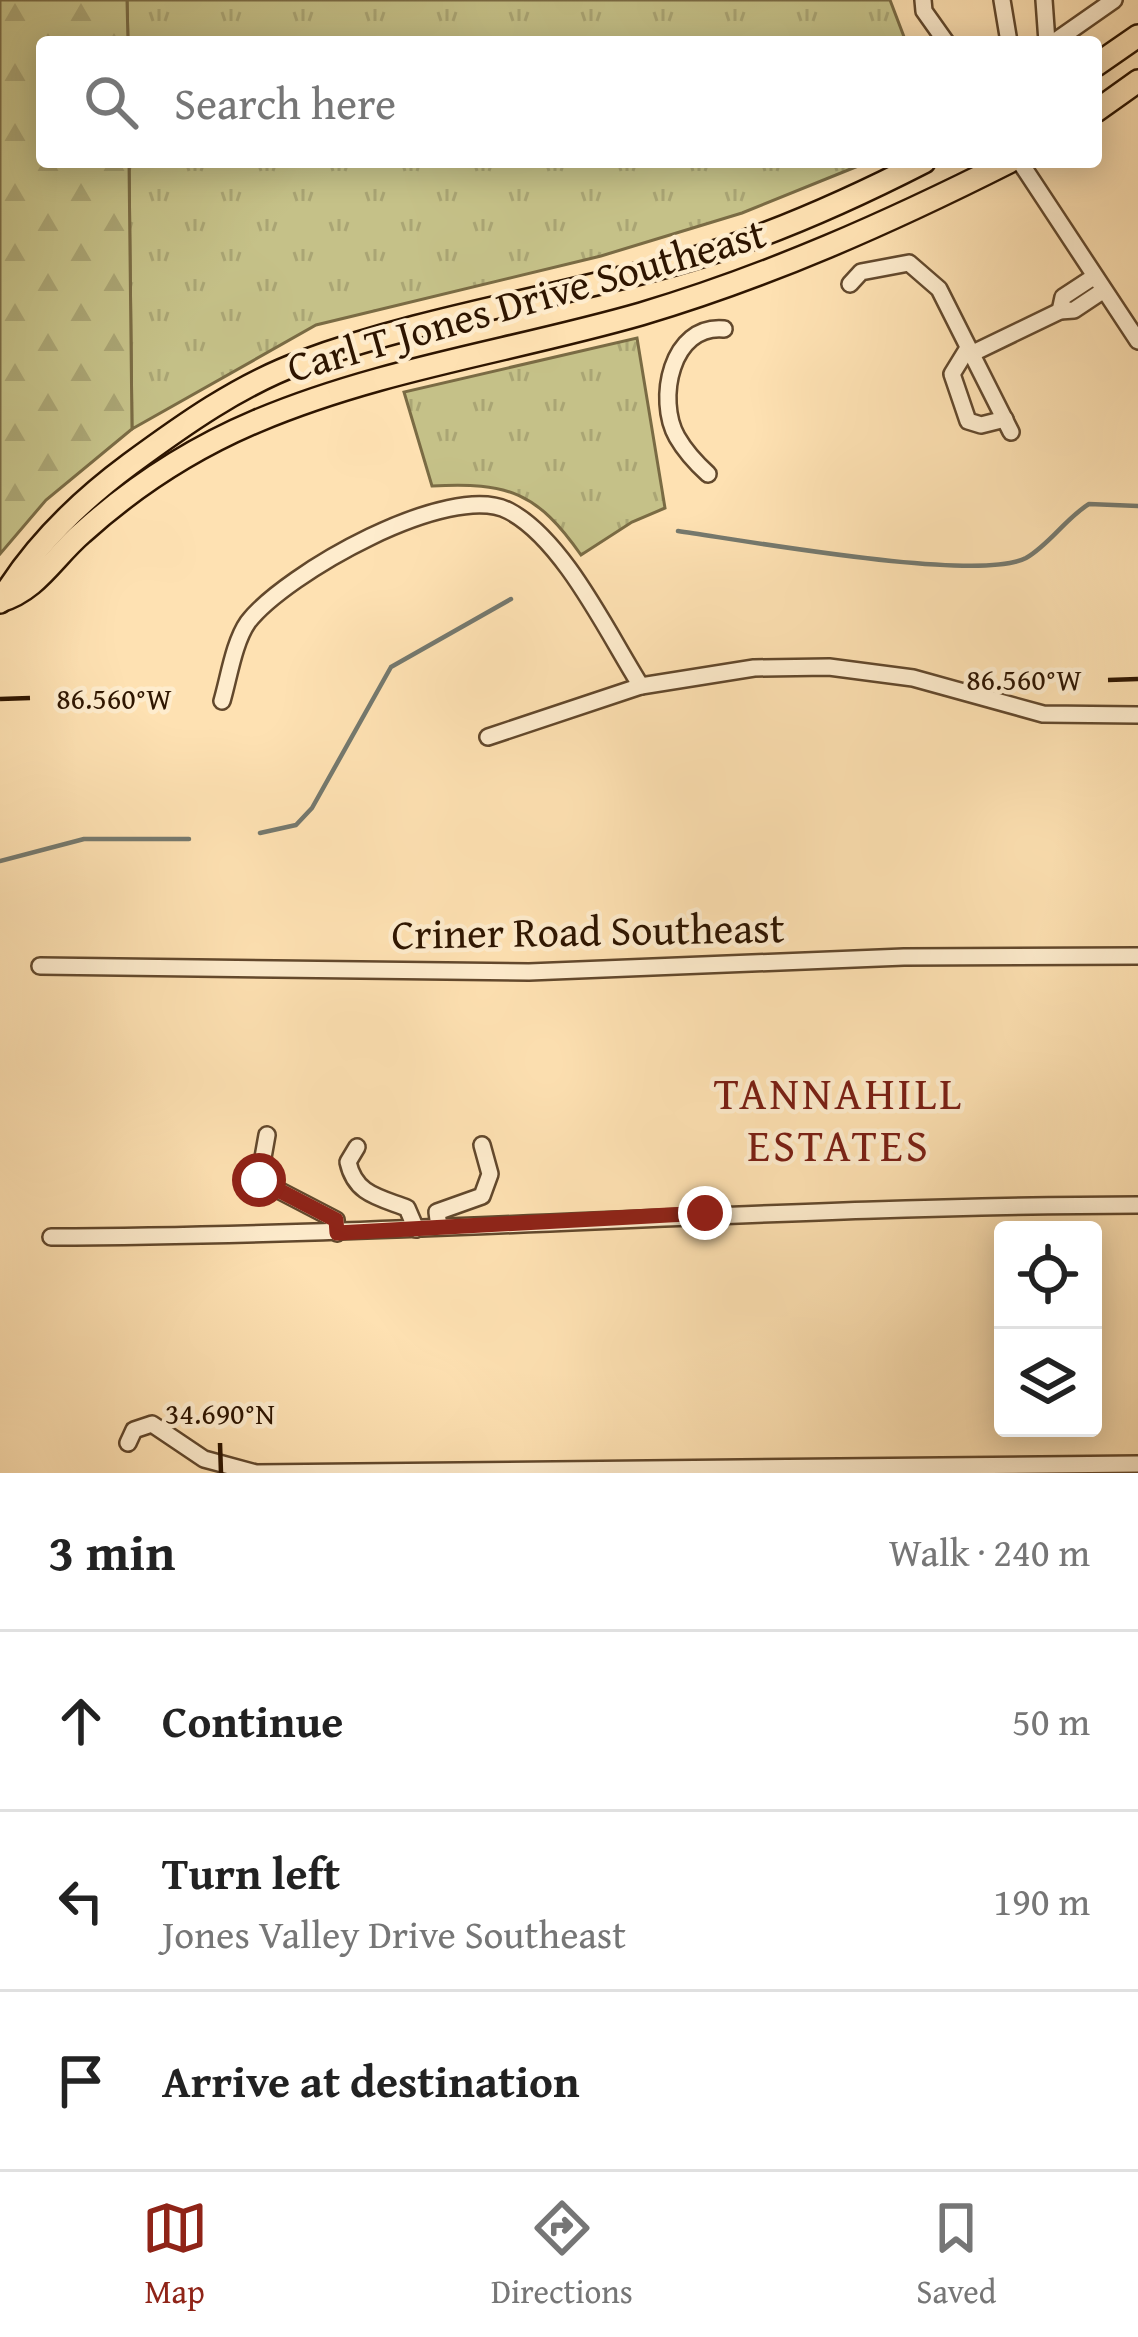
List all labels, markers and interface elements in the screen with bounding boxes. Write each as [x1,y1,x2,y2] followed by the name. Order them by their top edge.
[36,36,1102,168] search box
[78,69,144,135] icon: search
[174,70,396,135] text: Search here
[280,201,773,397] street label: Carl T Jones Drive Southeast
[966,657,1082,701] text: 86.560°W
[56,676,172,720] text: 86.560°W
[391,896,785,964] street label: Criner Road Southeast
[714,1060,964,1177] district label: TANNAHILL ESTATES
[232,1153,286,1207] route start
[678,1186,732,1240] route end
[994,1221,1102,1437] map controls
[994,1221,1102,1329] button: locate
[994,1329,1102,1437] button: layers
[165,1391,275,1435] text: 34.690°N
[48,1514,175,1589] text: 3 min
[889,1523,1090,1580] text: Walk · 240 m
[48,1688,114,1754] icon: ahead
[162,1688,343,1753] text: Continue
[1012,1692,1090,1749] text: 50 m
[162,1840,340,1905] text: Turn left
[48,1868,114,1934] icon: left
[993,1872,1090,1929] text: 190 m
[162,1905,626,1962] text: Jones Valley Drive Southeast
[48,2048,114,2114] icon: arrive
[162,2048,580,2113] text: Arrive at destination
[142,2195,208,2315] tab: Map
[491,2195,633,2315] tab: Directions
[916,2195,996,2315] tab: Saved

